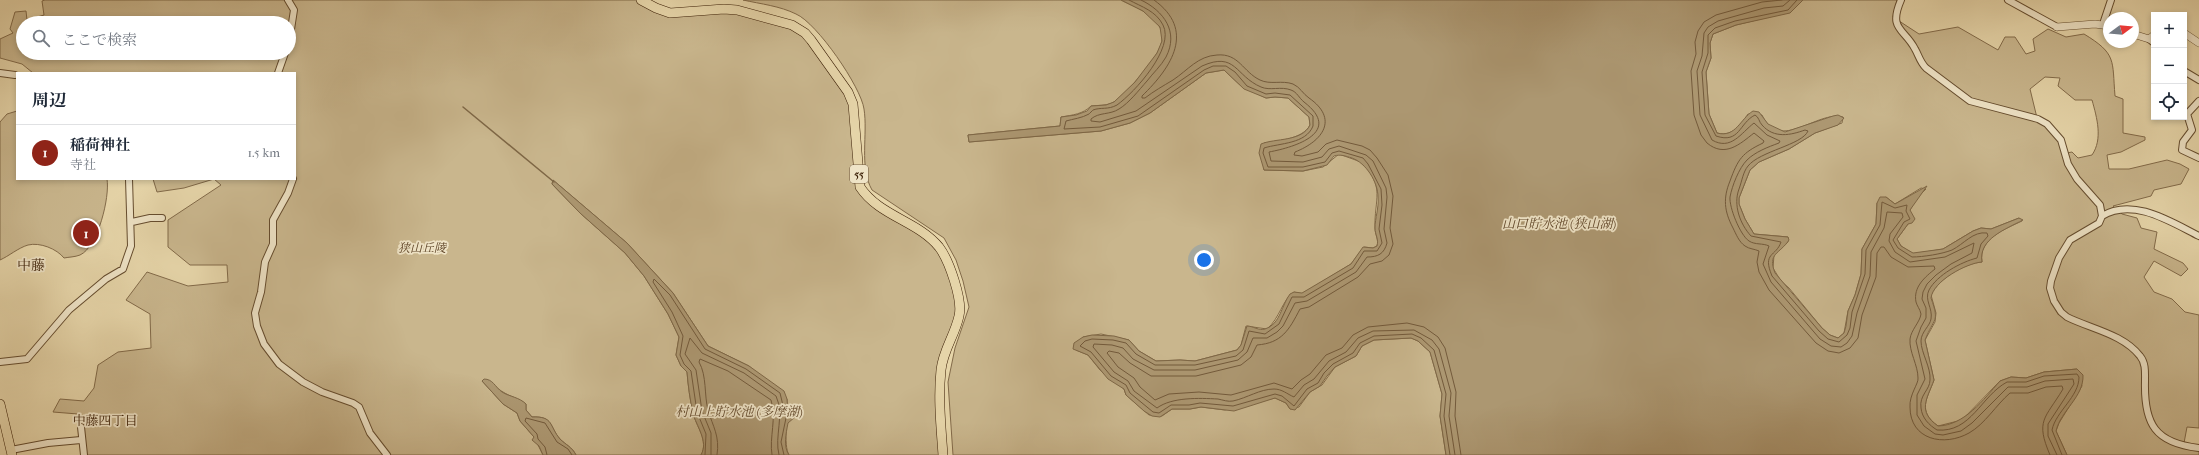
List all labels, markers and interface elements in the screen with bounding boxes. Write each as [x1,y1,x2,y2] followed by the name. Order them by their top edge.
[2103,12,2139,48] north arrow
[2151,12,2187,120] map controls
[2151,12,2187,48] button: +
[16,16,296,60] search box
[30,27,52,49] icon: search
[62,31,137,49] text: ここで検索
[2151,48,2187,84] button: −
[2151,84,2187,120] button: locate
[32,90,66,110] text: 周辺
[70,136,130,154] text: 稲荷神社
[43,145,47,160] text: 1
[247,145,280,160] text: 1.5 km
[70,157,96,172] text: 寺社
[850,165,868,183] road number: 55
[1502,216,1616,231] water label: 山口貯水池 (狭山湖)
[73,218,99,248] pin: 1
[398,241,448,255] park label: 狭山丘陵
[1194,250,1214,270] your location
[17,257,45,274] district label: 中藤
[676,404,803,419] water label: 村山上貯水池 (多摩湖)
[72,413,138,428] district label: 中藤四丁目

